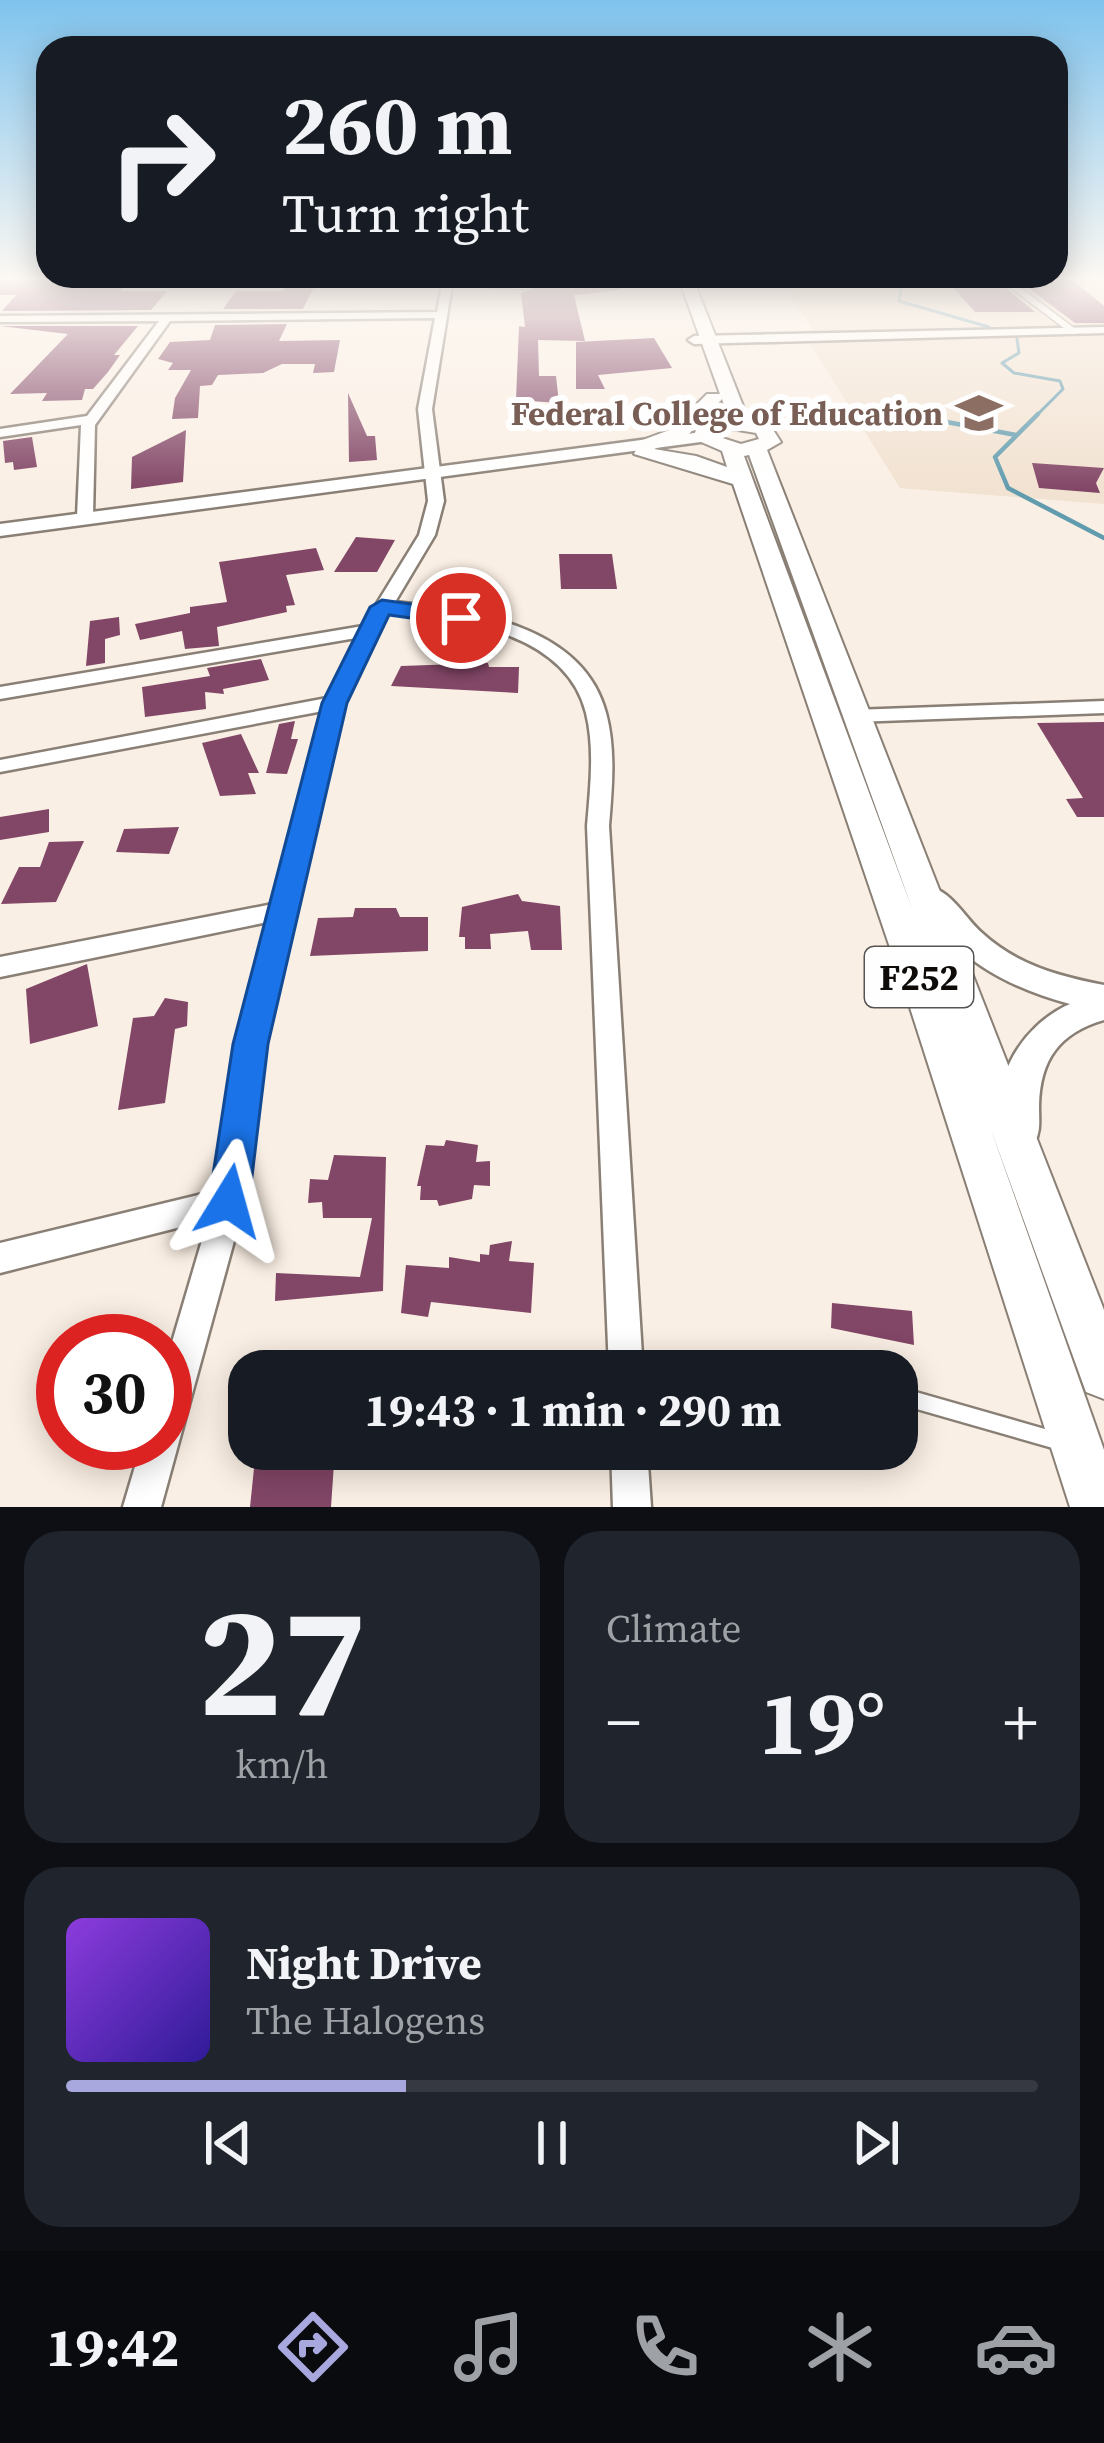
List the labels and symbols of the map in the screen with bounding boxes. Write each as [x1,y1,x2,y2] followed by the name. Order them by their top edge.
[954,388,1004,438] school or university icon: Federal College of Education
[511,391,943,436] place label: Federal College of Education
[410,567,512,669] pin
[865,947,973,1007] road number: F252
[166,1138,292,1264] position arrow
[36,1314,192,1470] speed limit sign: 30

